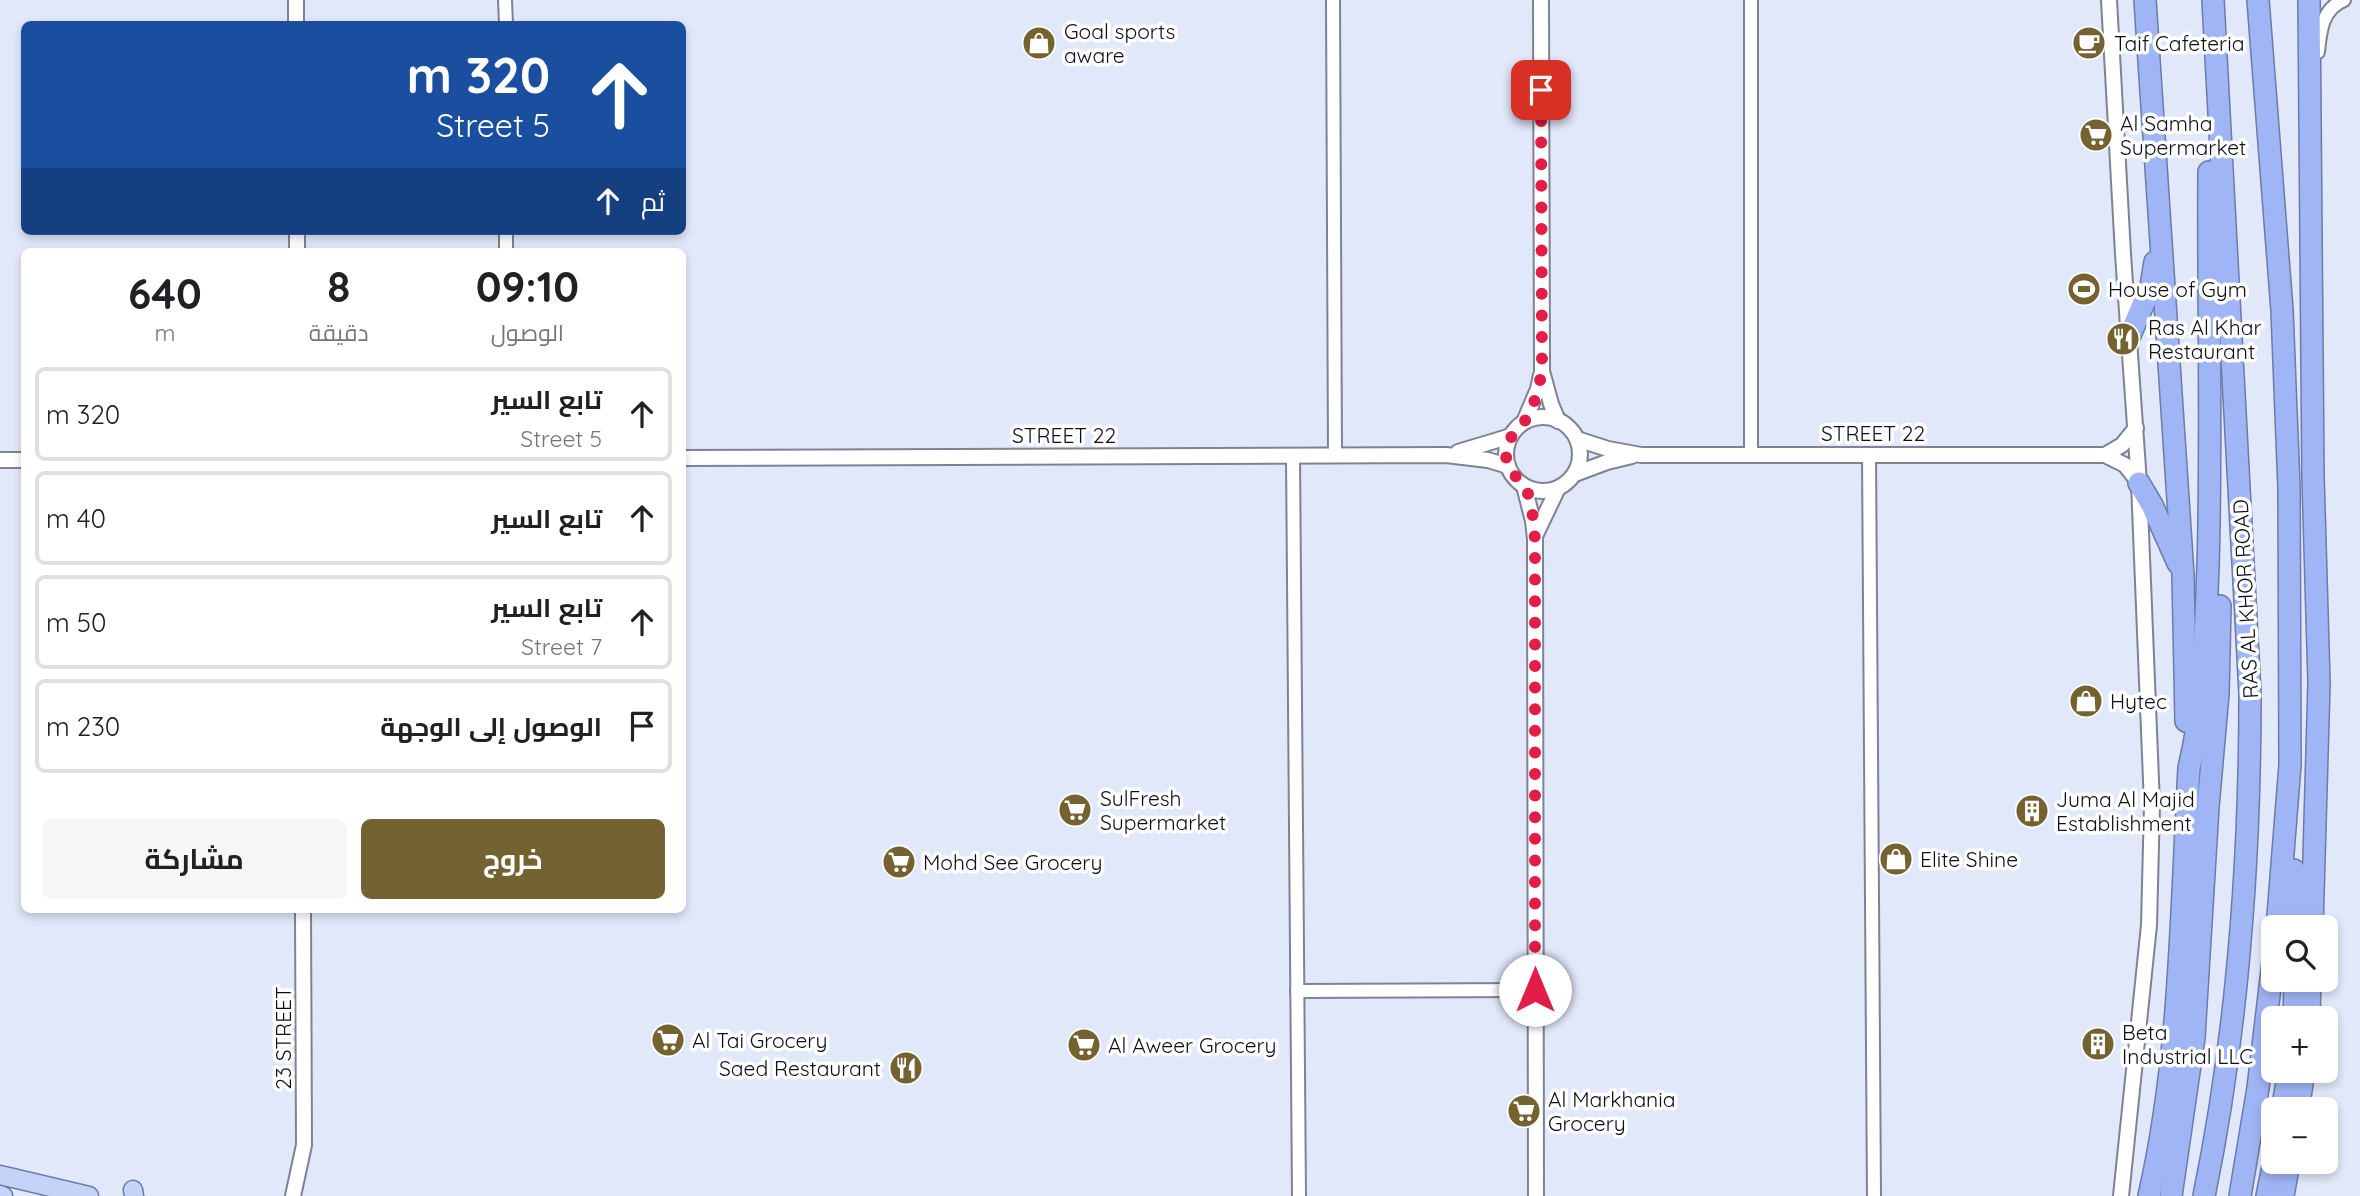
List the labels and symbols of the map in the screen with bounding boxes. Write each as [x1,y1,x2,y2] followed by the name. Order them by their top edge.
[1064,18,1175,68] place label: Goal sports aware
[1020,24,1058,62] shop icon: Goal sports aware
[2070,24,2108,62] cafe icon: Taif Cafeteria
[2114,30,2244,56] place label: Taif Cafeteria
[1511,60,1571,120] pin
[2120,110,2246,160] place label: Al Samha Supermarket
[2077,116,2115,154] supermarket icon: Al Samha Supermarket
[2065,270,2103,308] sports icon: House of Gym
[2108,276,2247,302] place label: House of Gym
[2148,314,2262,364] place label: Ras Al Khar Restaurant
[2104,320,2142,358] restaurant icon: Ras Al Khar Restaurant
[1821,420,1925,446] street label: STREET 22
[1012,422,1116,448] street label: STREET 22
[2227,499,2263,699] street label: RAS AL KHOR ROAD
[2067,682,2105,720] shop icon: Hytec
[2110,688,2167,714] place label: Hytec
[1100,785,1226,835] place label: SulFresh Supermarket
[2056,786,2195,836] place label: Juma Al Majid Establishment
[1056,791,1094,829] supermarket icon: SulFresh Supermarket
[2013,792,2051,830] building icon: Juma Al Majid Establishment
[1877,840,1915,878] shop icon: Elite Shine
[880,843,918,881] supermarket icon: Mohd See Grocery
[1920,846,2018,872] place label: Elite Shine
[923,849,1102,875] place label: Mohd See Grocery
[1498,953,1572,1027] position arrow
[270,986,296,1090] street label: 23 STREET
[2122,1019,2253,1069] place label: Beta Industrial LLC
[649,1021,687,1059] supermarket icon: Al Tai Grocery
[2079,1025,2117,1063] building icon: Beta Industrial LLC
[1065,1026,1103,1064] supermarket icon: Al Aweer Grocery
[692,1027,827,1053] place label: Al Tai Grocery
[1108,1032,1277,1058] place label: Al Aweer Grocery
[887,1049,925,1087] restaurant icon: Saed Restaurant
[719,1055,881,1081] place label: Saed Restaurant
[1548,1086,1675,1136] place label: Al Markhania Grocery
[1505,1092,1543,1130] supermarket icon: Al Markhania Grocery

